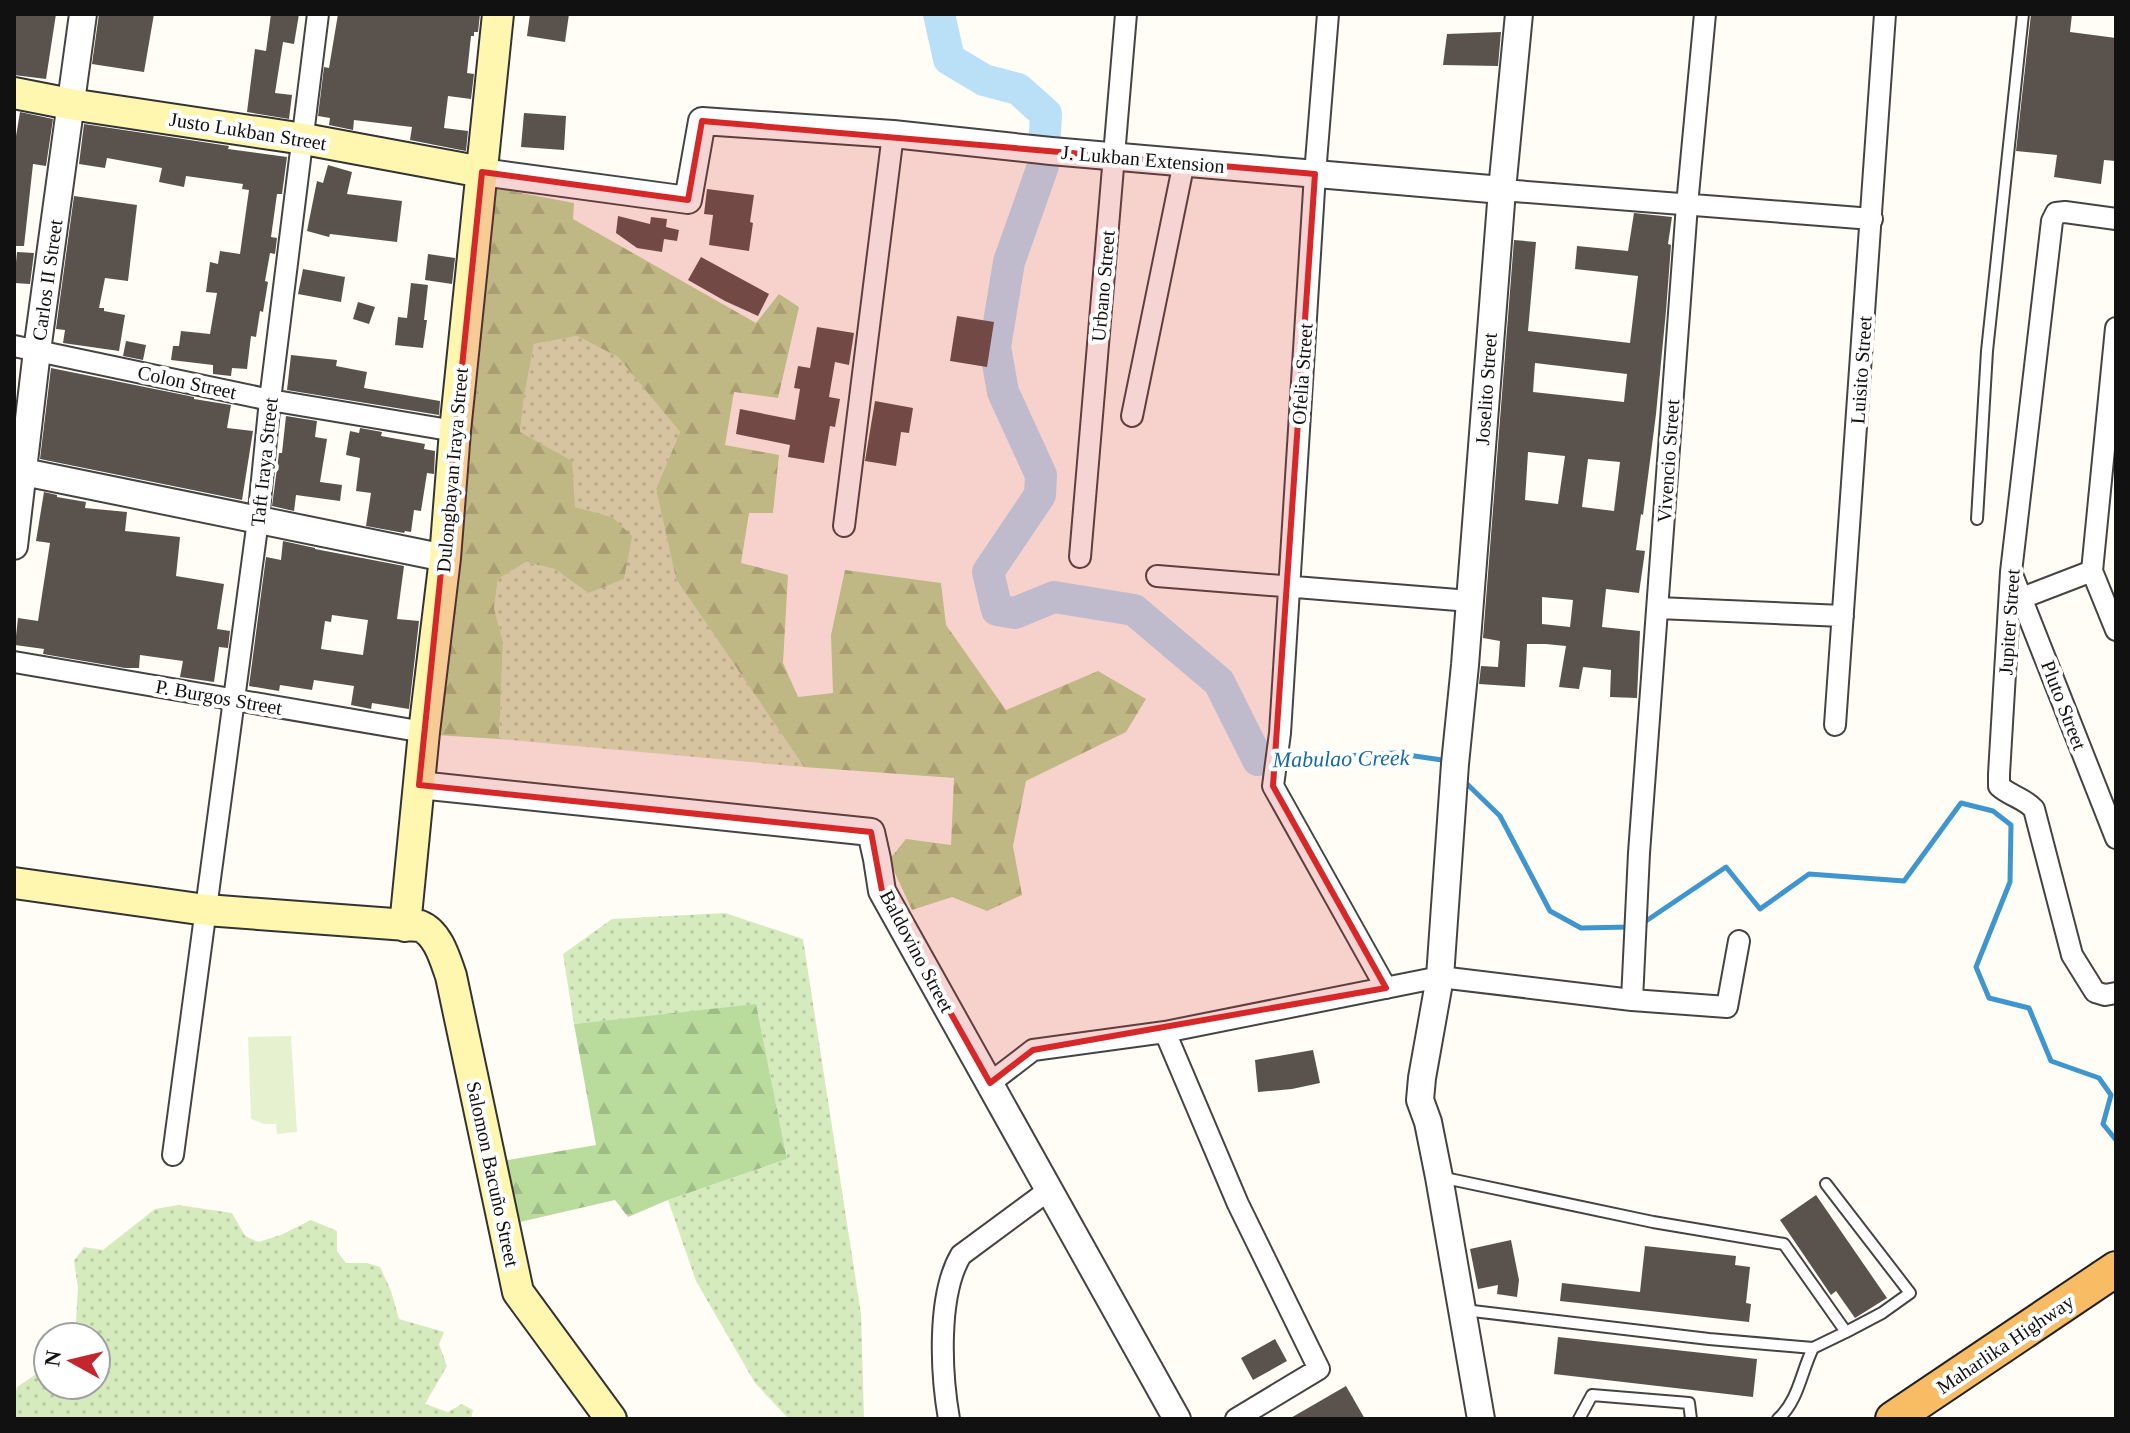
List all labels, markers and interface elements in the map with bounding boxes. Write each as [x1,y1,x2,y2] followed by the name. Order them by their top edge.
[168,108,329,154] street label: Justo Lukban Street
[1060,141,1226,177] street label: J. Lukban Extension
[28,218,66,342] street label: Carlos II Street
[1087,229,1119,343] street label: Urbano Street
[1846,315,1876,425] street label: Luisito Street
[1287,322,1317,425] street label: Ofelia Street
[1471,332,1501,446] street label: Joselito Street
[136,361,239,403] street label: Colon Street
[432,366,473,573] street label: Dulongbayan Iraya Street
[246,396,283,528] street label: Taft Iraya Street
[1653,398,1683,523] street label: Vivencio Street
[1994,568,2025,676] street label: Jupiter Street
[2037,657,2091,753] street label: Pluto Street
[154,675,284,720] street label: P. Burgos Street
[1271,745,1411,772] water label: Mabulao Creek
[876,886,959,1016] street label: Baldovino Street
[463,1079,523,1269] street label: Salomon Bacuño Street
[1932,1290,2078,1399] street label: Maharlika Highway
[32,1321,112,1401] north arrow
[39,1349,66,1368] text: N

